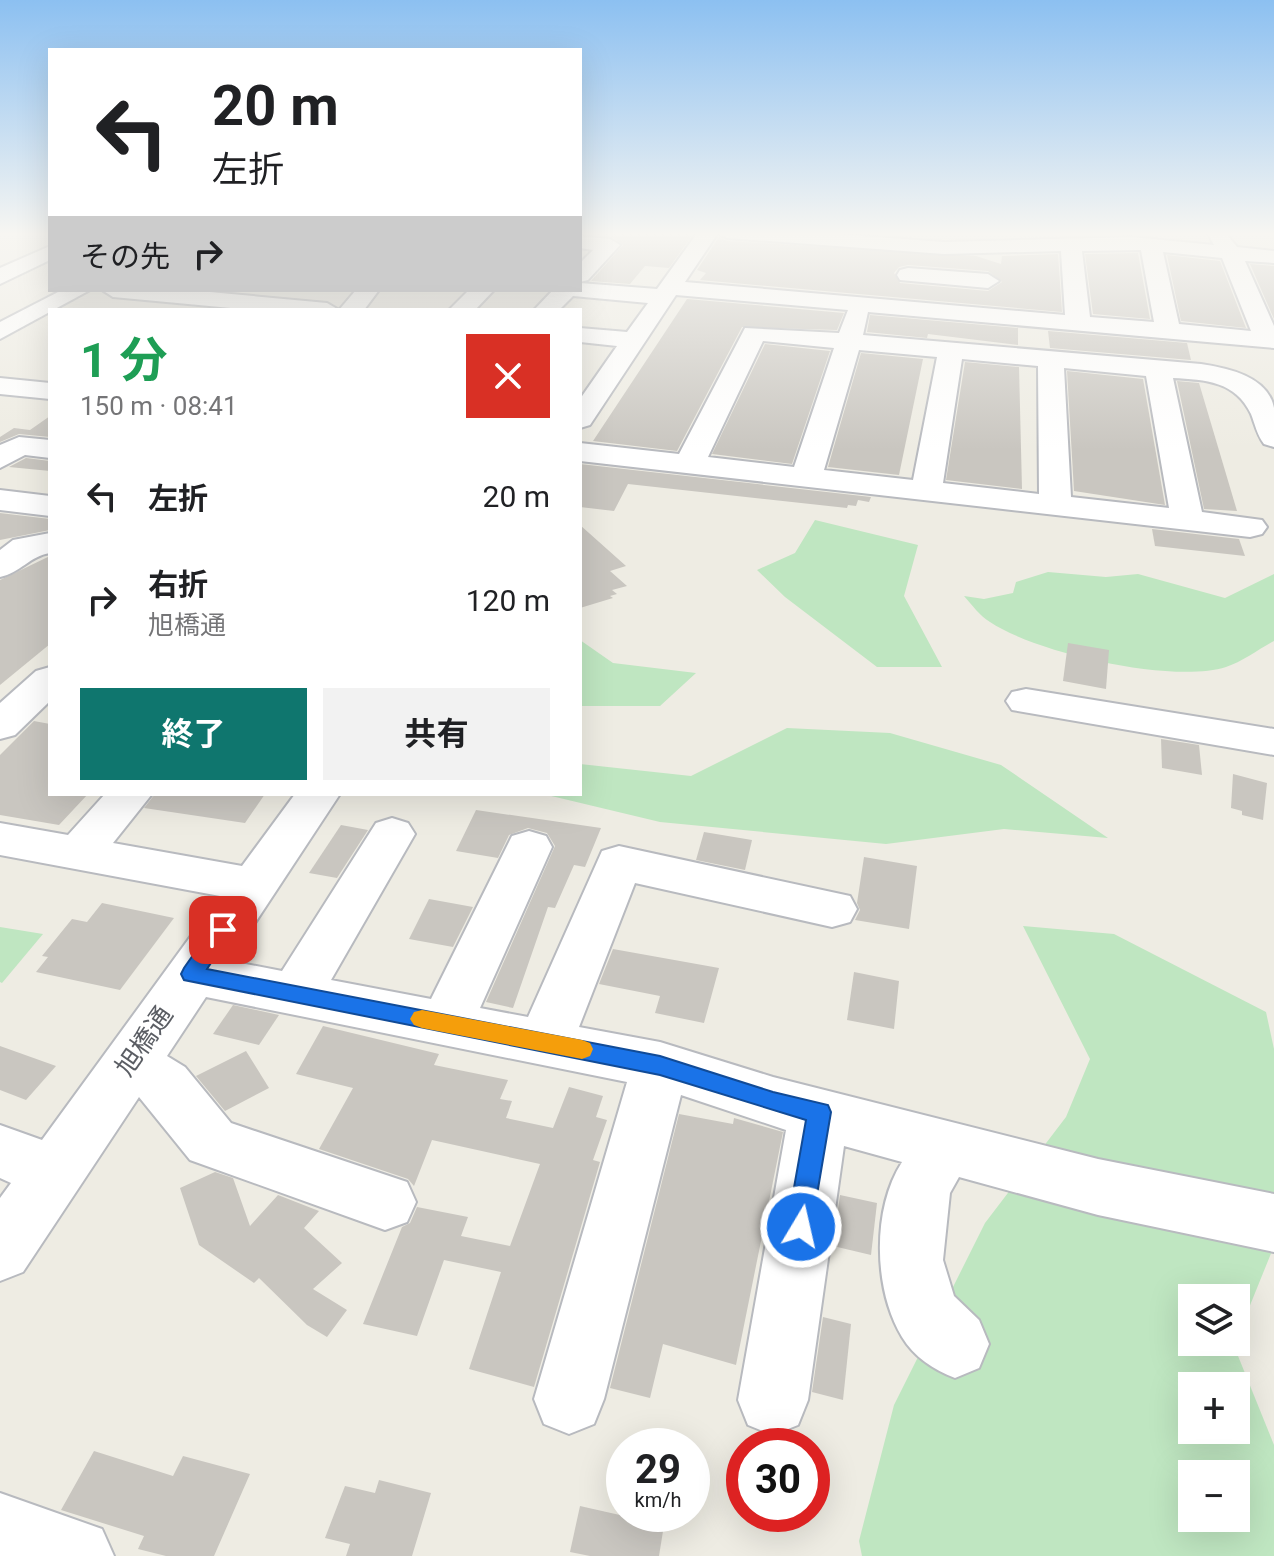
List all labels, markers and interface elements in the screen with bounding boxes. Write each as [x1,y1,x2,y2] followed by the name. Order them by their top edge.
[212,73,339,139] text: 20 m
[80,80,184,184] icon: left
[212,149,284,191] text: 左折
[186,232,230,276] icon: right
[80,239,170,274] text: その先
[80,332,167,389] text: 1 分
[466,334,550,418] button: close
[80,391,238,421] text: 150 m · 08:41
[80,474,124,518] icon: left
[483,479,550,514] text: 20 m
[148,481,208,516] text: 左折
[148,567,208,602] text: 右折
[80,578,124,622] icon: right
[466,583,550,618] text: 120 m
[148,610,226,640] text: 旭橋通
[80,688,307,780] button: 終了
[323,688,550,780] button: 共有
[189,896,257,964] pin
[201,908,245,952] icon: arrive
[109,1000,179,1082] street label: 旭橋通
[759,1185,843,1269] position arrow
[1178,1284,1250,1532] map controls
[1178,1284,1250,1356] button: layers
[1178,1372,1250,1444] button: +
[726,1428,830,1532] speed limit sign: 30
[635,1446,681,1493] text: 29
[1178,1460,1250,1532] button: −
[635,1488,681,1512] text: km/h

